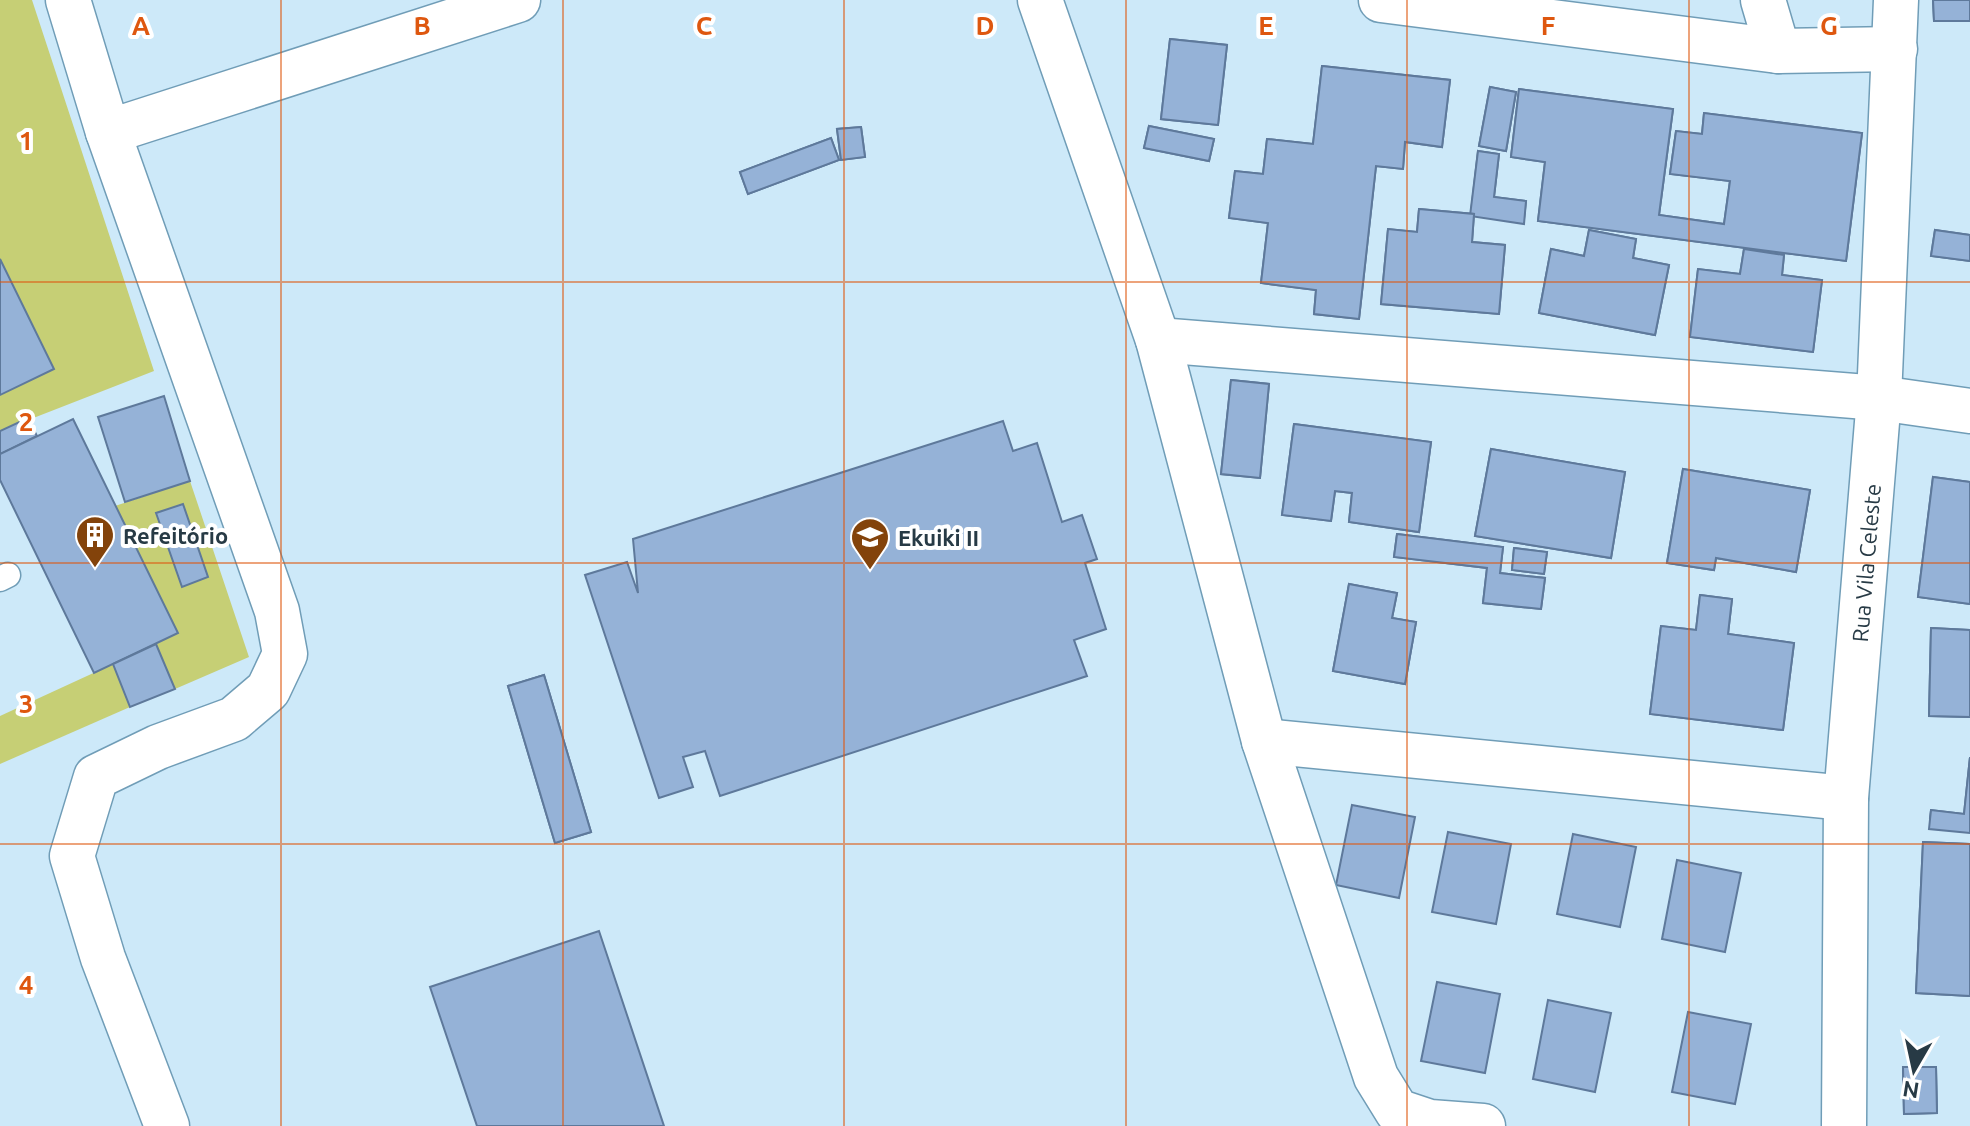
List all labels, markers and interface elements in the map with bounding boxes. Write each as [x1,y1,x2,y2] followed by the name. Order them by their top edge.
[132,11,151,40] text: A
[413,11,431,40] text: B
[696,11,713,40] text: C
[976,11,994,40] text: D
[1258,11,1274,40] text: E
[1541,11,1555,40] text: F
[1820,11,1838,40] text: G
[19,126,33,155] text: 1
[19,407,33,436] text: 2
[1846,483,1884,643] street label: Rua Vila Celeste
[74,514,116,569] building icon: Refeitório
[849,516,891,571] school or university icon: Ekuiki II
[123,523,228,548] place label: Refeitório
[898,525,979,550] place label: Ekuiki II
[19,689,33,718] text: 3
[19,970,33,999] text: 4
[1874,1030,1954,1110] north arrow
[1901,1077,1921,1104] text: N

